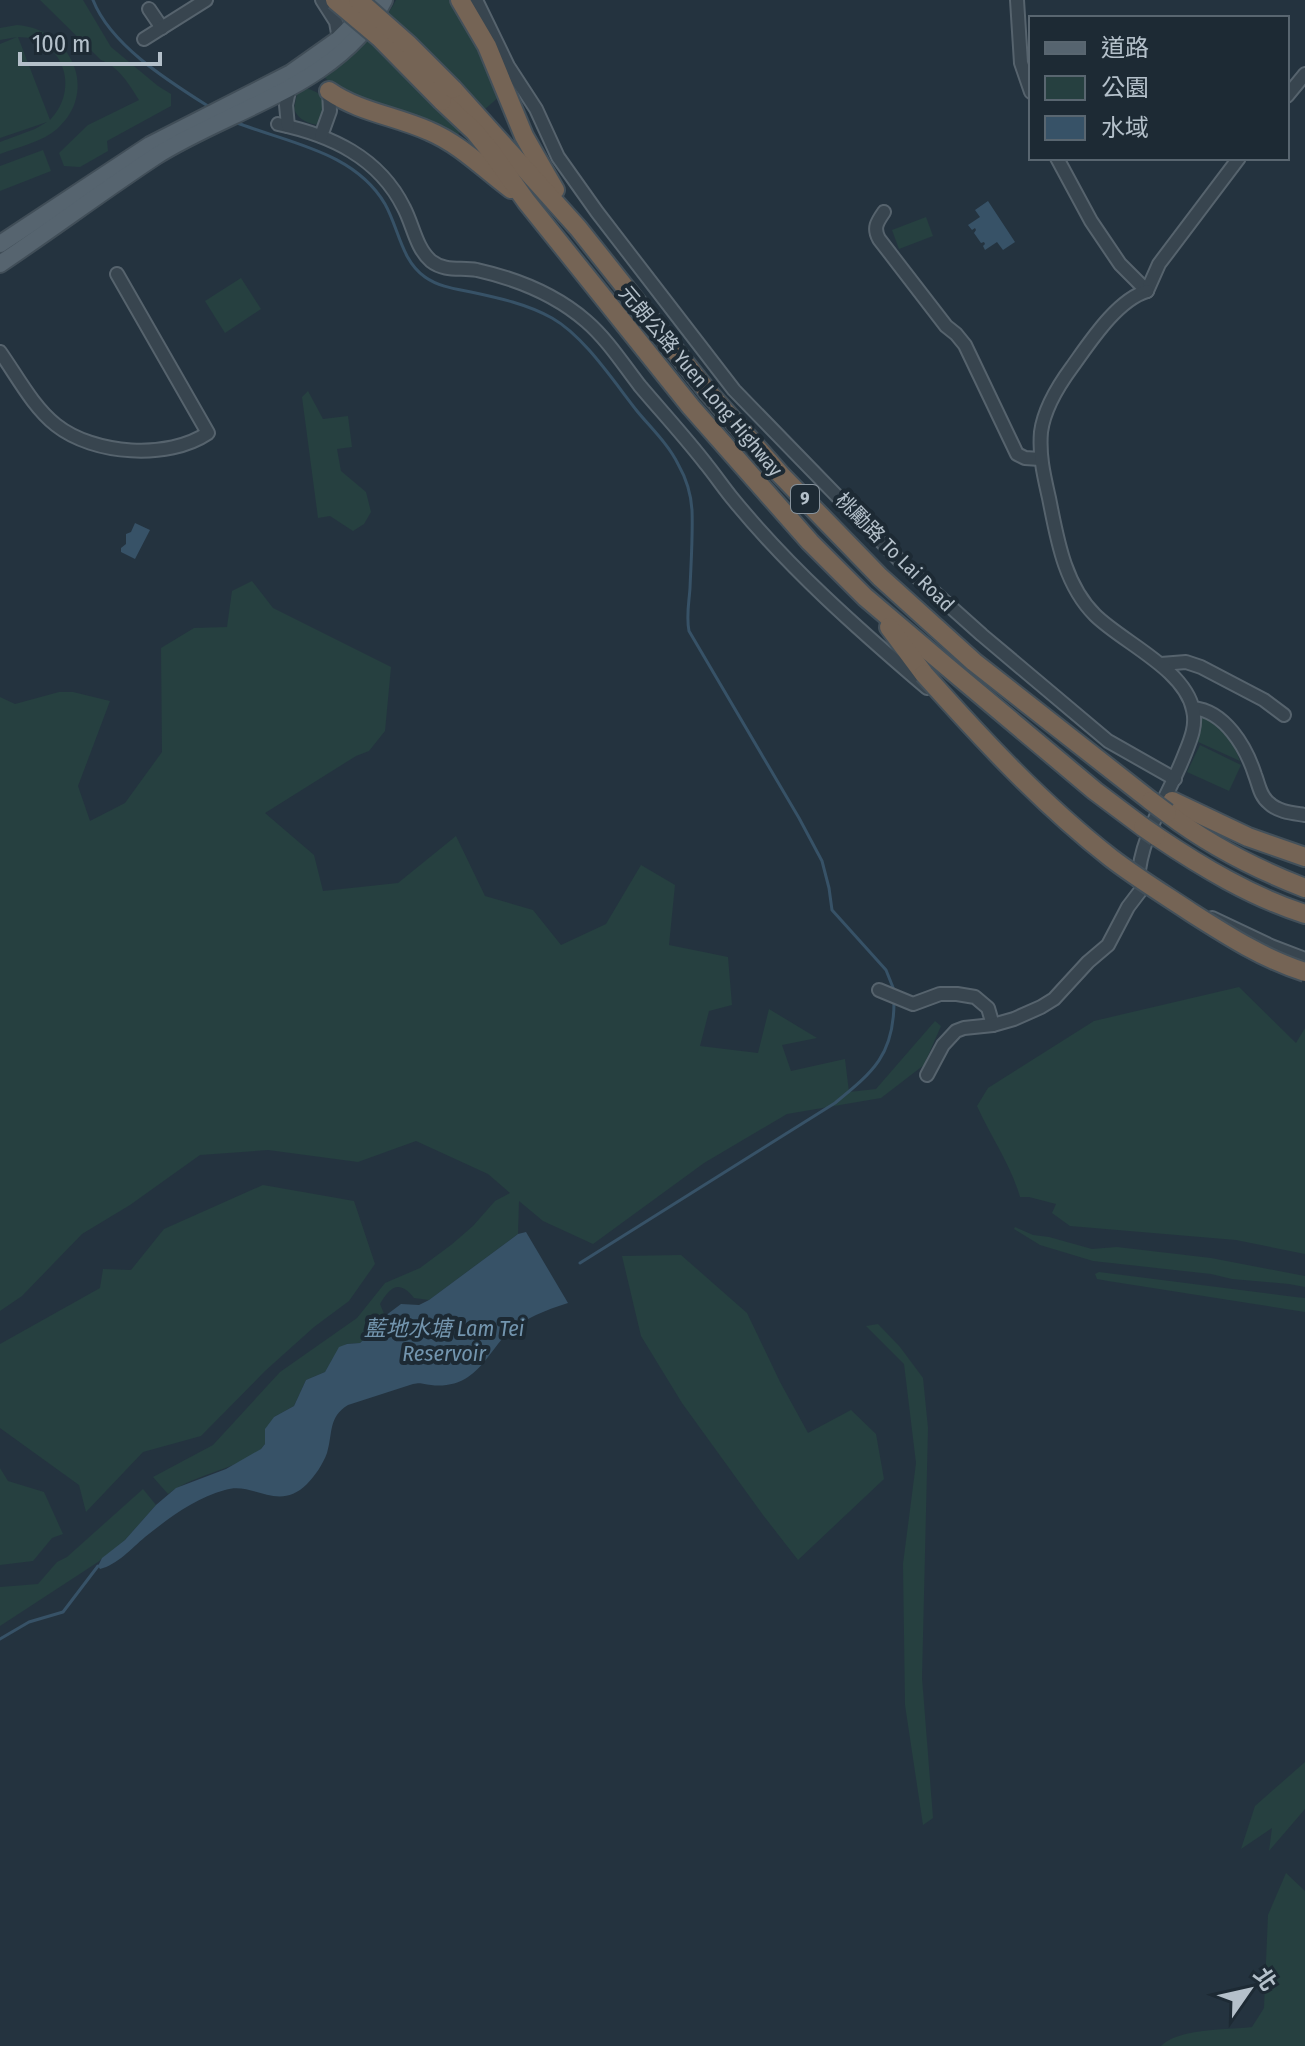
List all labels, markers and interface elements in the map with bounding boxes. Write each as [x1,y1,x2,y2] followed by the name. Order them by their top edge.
[20,16,160,66] scale bar
[1029,16,1289,160] legend
[32,30,90,58] text: 100 m
[1101,34,1149,62] text: 道路
[1101,74,1149,102] text: 公園
[1101,114,1149,142] text: 水域
[614,281,788,481] street label: 元朗公路 Yuen Long Highway
[791,485,819,513] road number: 9
[831,488,959,616] street label: 桃勵路 To Lai Road
[364,1315,525,1367] water label: 藍地水塘 Lam Tei Reservoir
[1209,1950,1289,2030] north arrow
[1248,1962,1283,1996] text: 北

